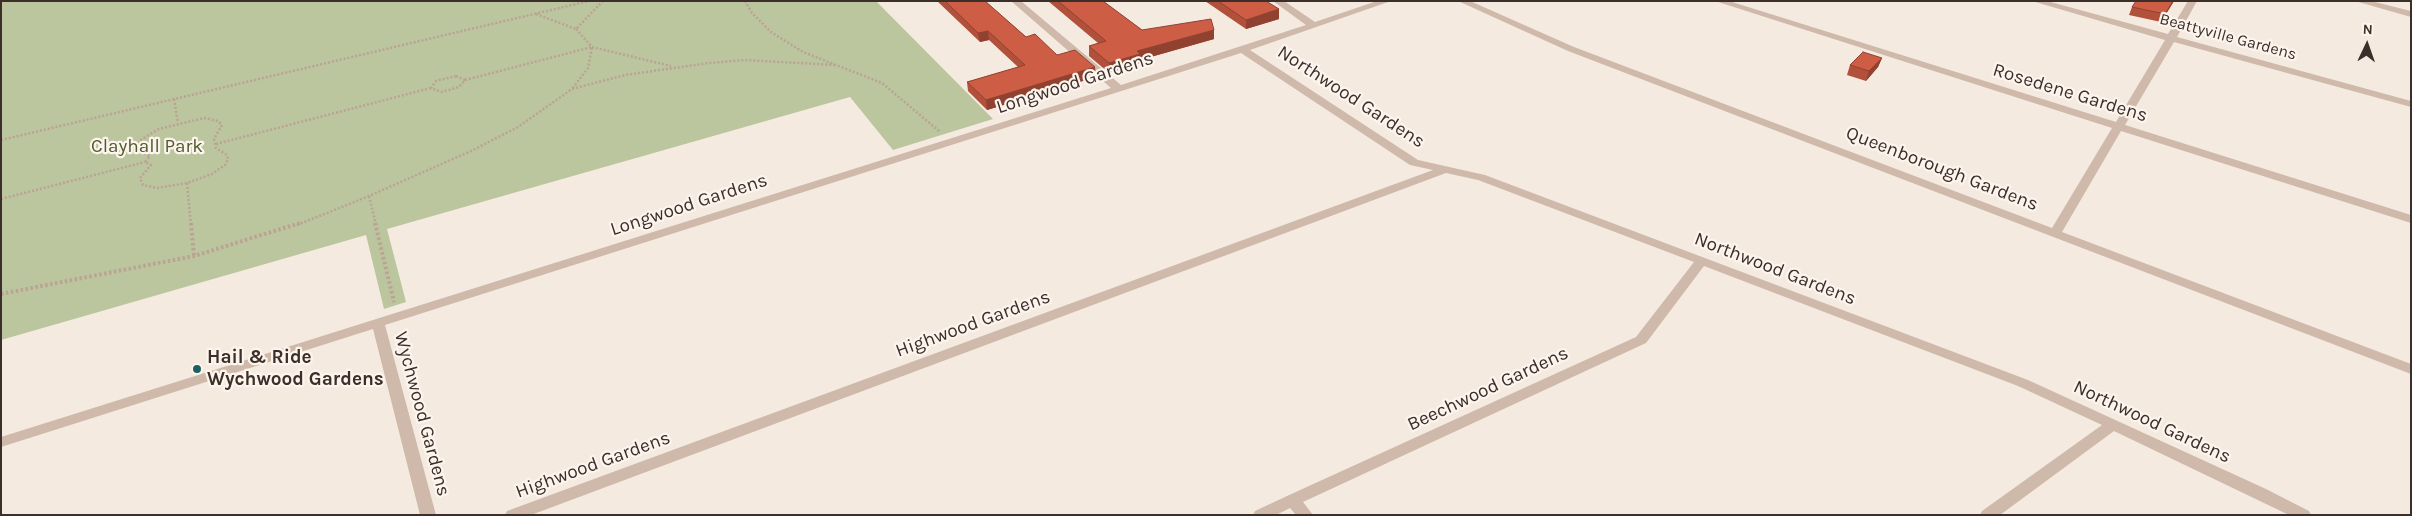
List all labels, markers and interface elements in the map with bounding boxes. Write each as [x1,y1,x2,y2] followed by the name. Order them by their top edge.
[2157,9,2299,65] street label: Beattyville Gardens
[2342,20,2392,70] north arrow
[2362,21,2373,38] text: N
[1273,41,1429,153] street label: Northwood Gardens
[994,47,1156,119] street label: Longwood Gardens
[1990,59,2150,127] street label: Rosedene Gardens
[1843,122,2041,216] street label: Queenborough Gardens
[91,136,203,158] park label: Clayhall Park
[608,169,770,241] street label: Longwood Gardens
[1691,228,1859,310] street label: Northwood Gardens
[893,285,1053,363] street label: Highwood Gardens
[389,329,455,499] street label: Wychwood Gardens
[1404,342,1572,436] street label: Beechwood Gardens
[207,347,384,391] place label: Hail & Ride Wychwood Gardens
[191,363,203,375] marker: Hail & Ride Wychwood Gardens
[2070,375,2234,469] street label: Northwood Gardens
[513,426,673,504] street label: Highwood Gardens

